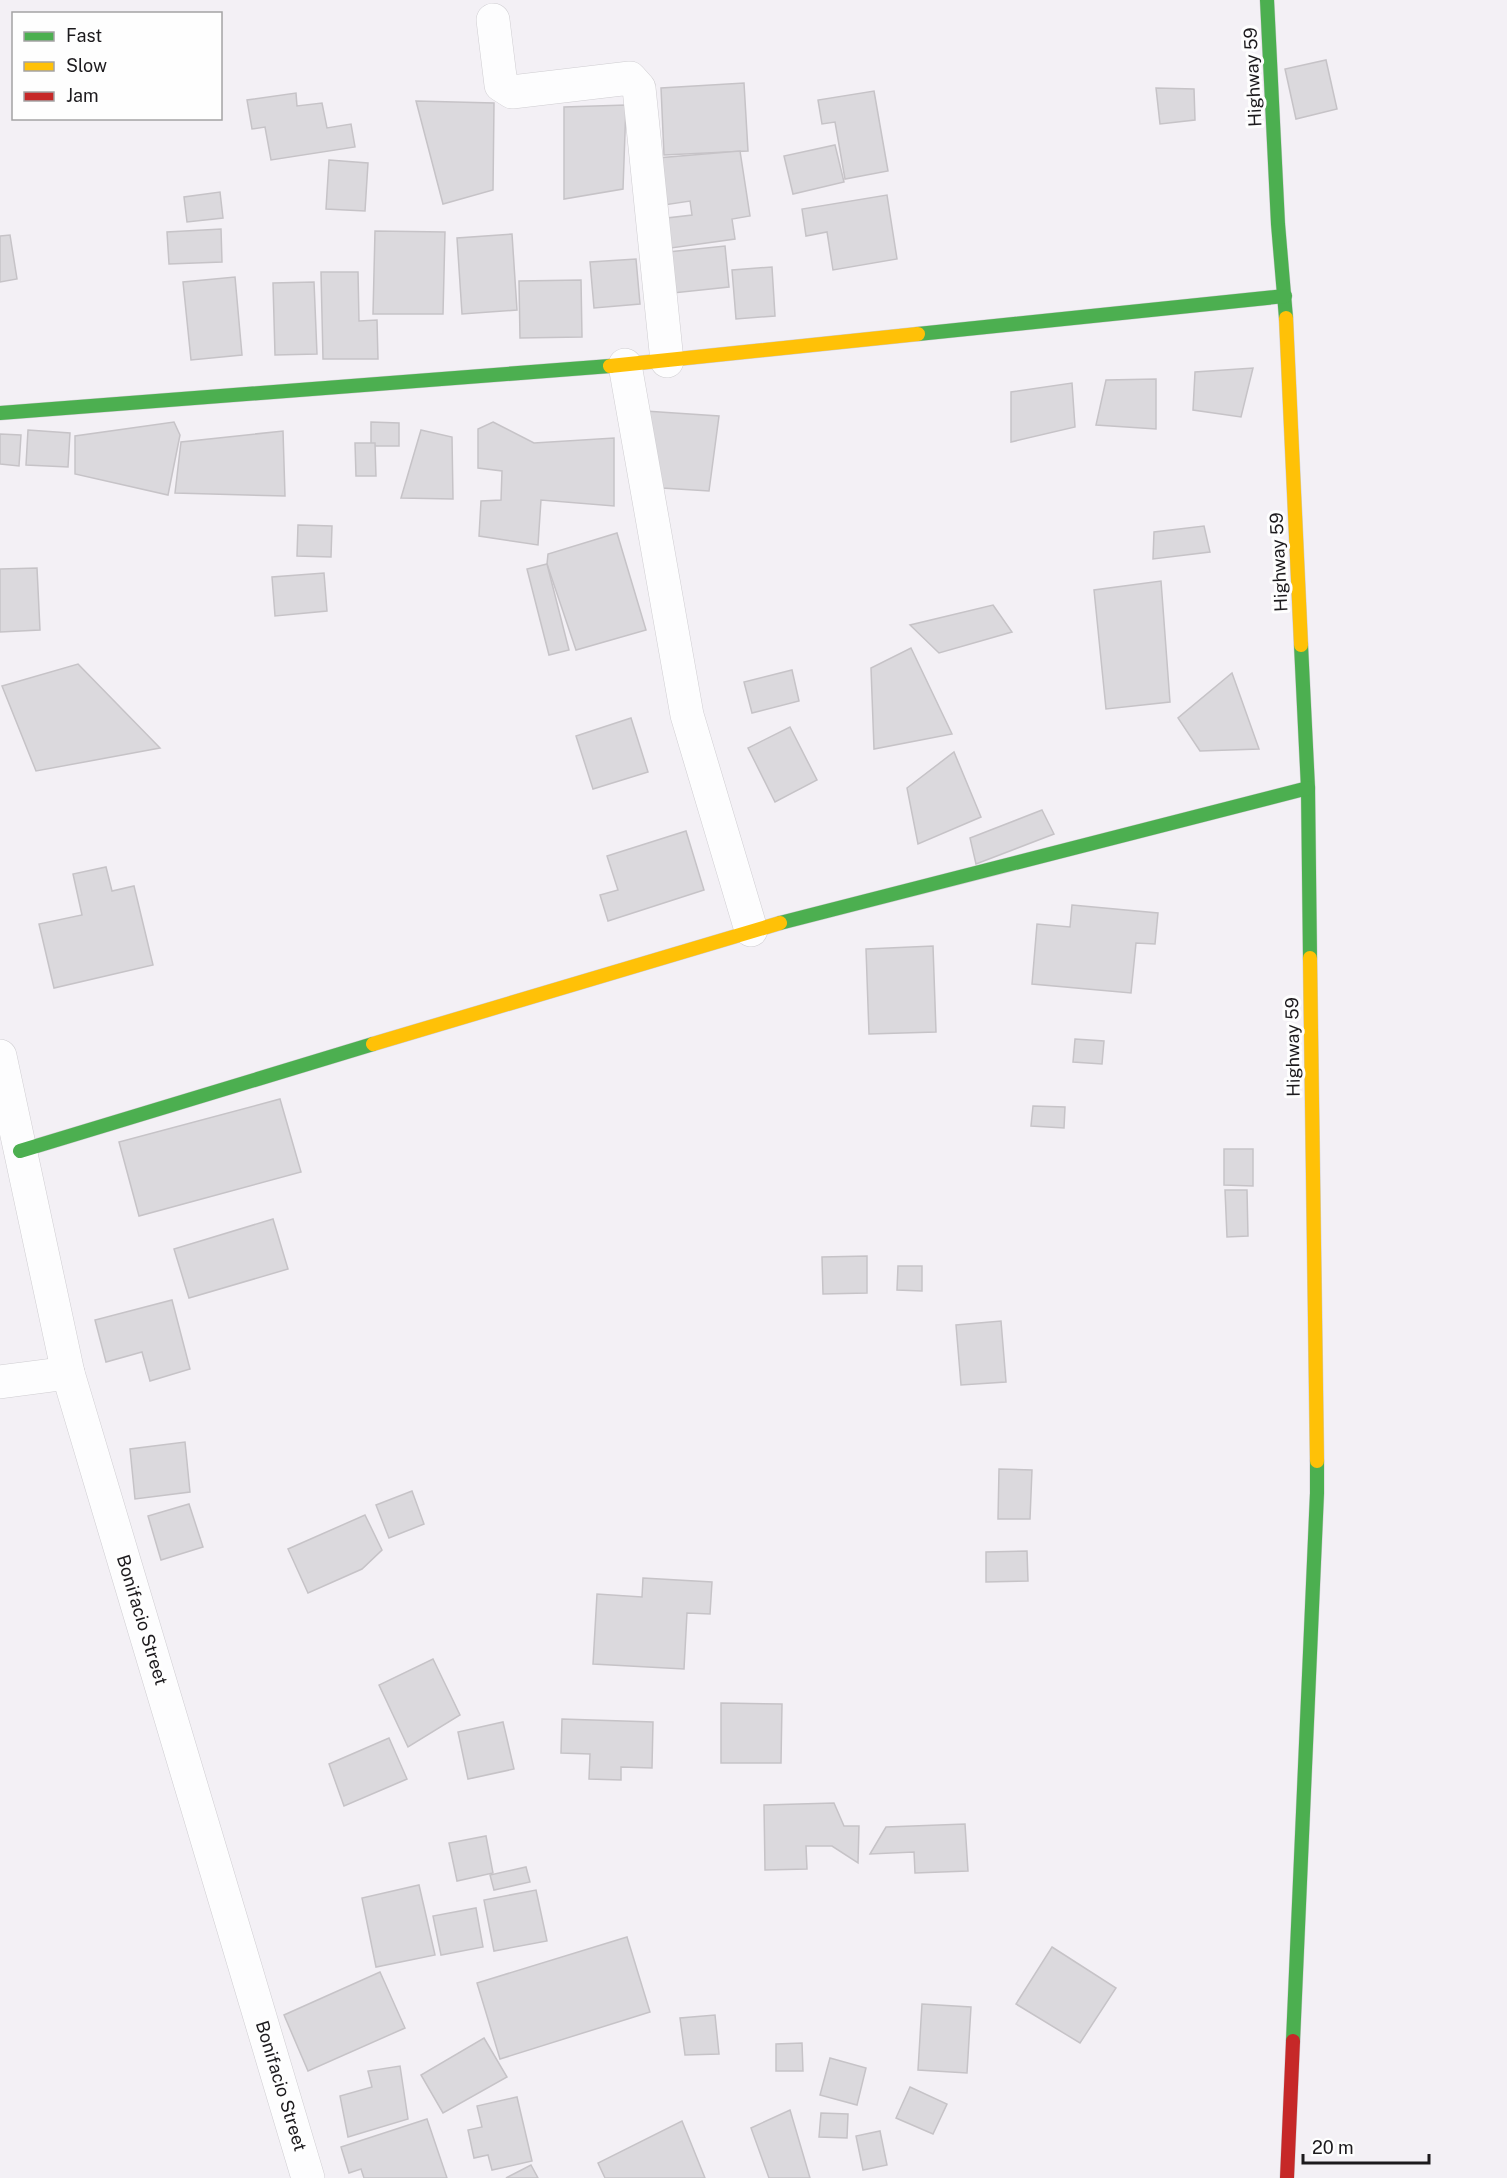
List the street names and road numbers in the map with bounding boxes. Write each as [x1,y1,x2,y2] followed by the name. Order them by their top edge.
[1239,27,1266,127] street label: Highway 59
[1265,512,1292,612] street label: Highway 59
[1281,997,1304,1097] street label: Highway 59
[113,1552,172,1688] street label: Bonifacio Street
[252,2018,311,2154] street label: Bonifacio Street

